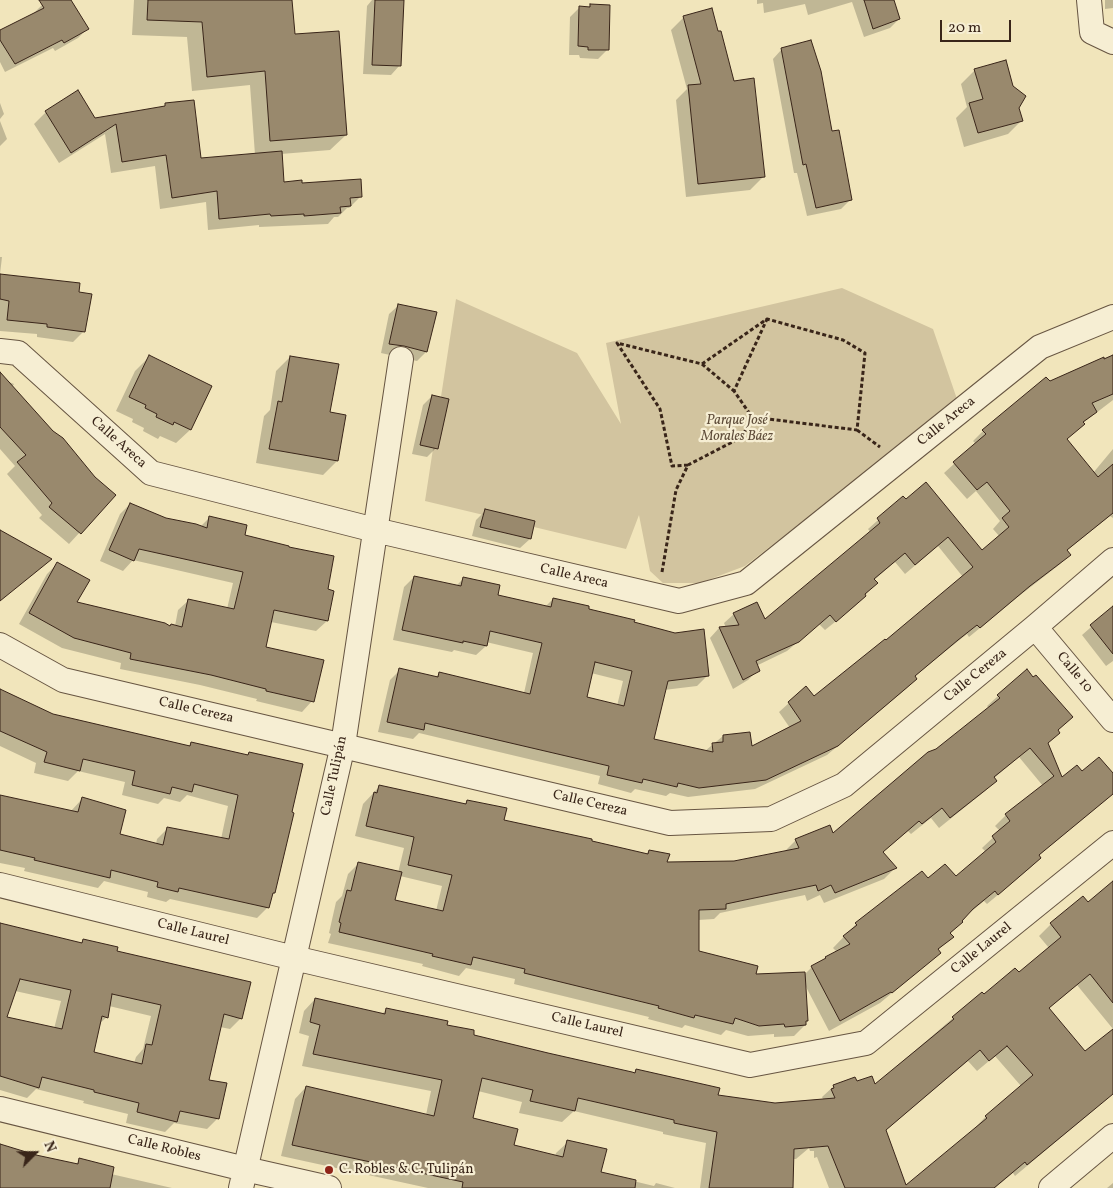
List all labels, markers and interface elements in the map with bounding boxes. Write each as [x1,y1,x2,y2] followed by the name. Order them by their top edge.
[943,10,1014,42] scale bar
[948,18,981,39] text: 20 m
[915,394,979,450] street label: Calle Areca
[701,413,773,446] park label: Parque José Morales Báez
[87,414,149,472] street label: Calle Areca
[538,561,610,593] street label: Calle Areca
[941,645,1011,707] street label: Calle Cereza
[1052,649,1096,697] street label: Calle 10
[157,694,235,728] street label: Calle Cereza
[318,735,352,817] street label: Calle Tulipán
[551,787,629,821] street label: Calle Cereza
[155,916,231,950] street label: Calle Laurel
[948,919,1016,979] street label: Calle Laurel
[549,1010,625,1042] street label: Calle Laurel
[10,1128,60,1178] north arrow
[126,1132,202,1166] street label: Calle Robles
[39,1139,60,1155] text: N
[339,1162,474,1178] place label: C. Robles & C. Tulipán
[323,1164,335,1176] marker: C. Robles & C. Tulipán

